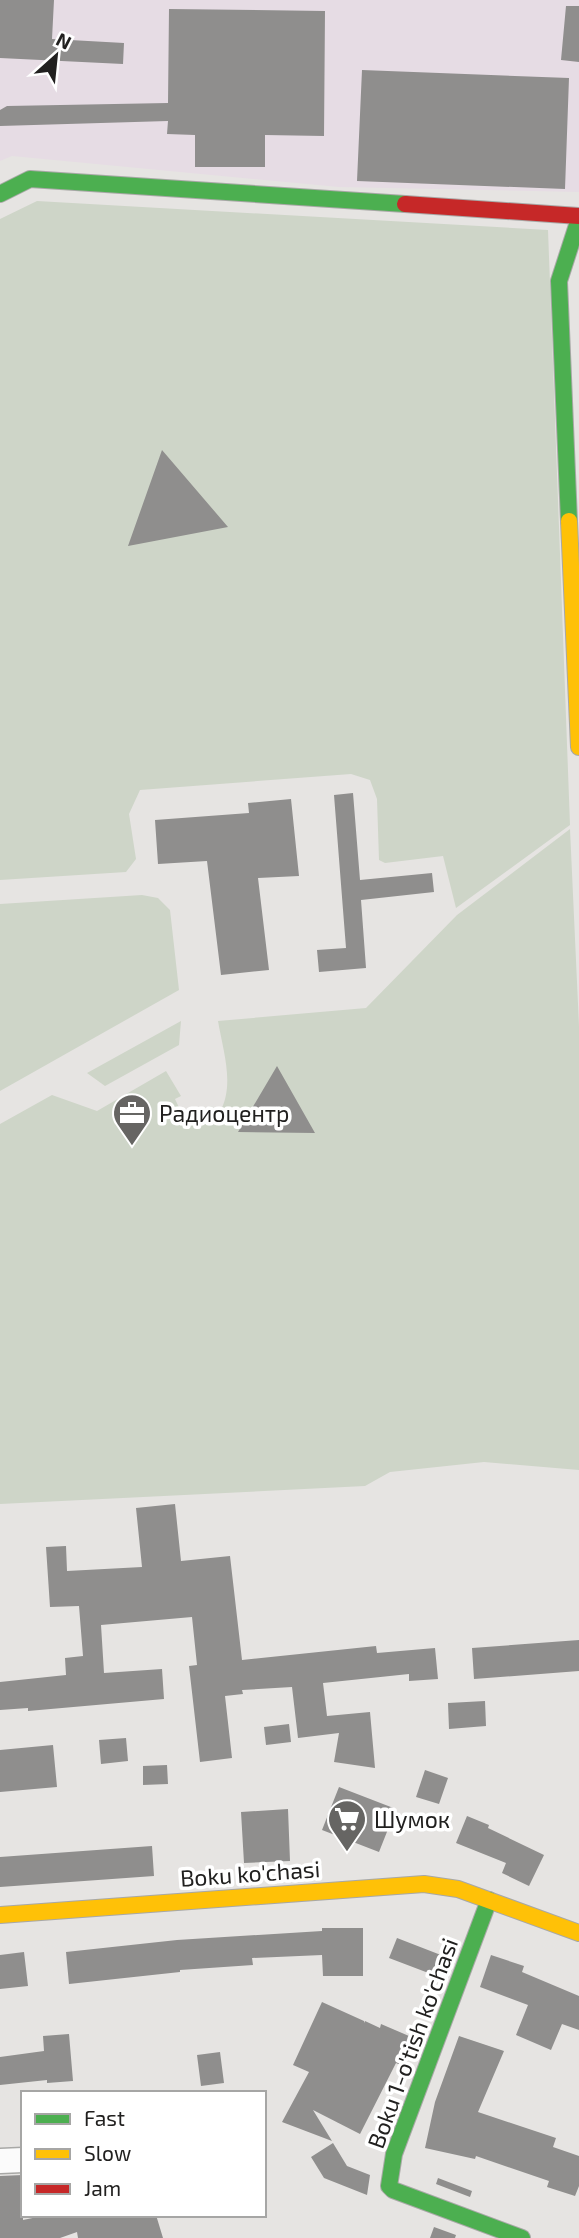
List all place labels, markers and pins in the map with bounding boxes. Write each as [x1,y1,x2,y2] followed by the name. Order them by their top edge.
[111,1092,153,1147] office icon: Радиоцентр
[159,1099,289,1127] place label: Радиоцентр
[326,1798,368,1853] supermarket icon: Шумок
[374,1805,450,1834] place label: Шумок

